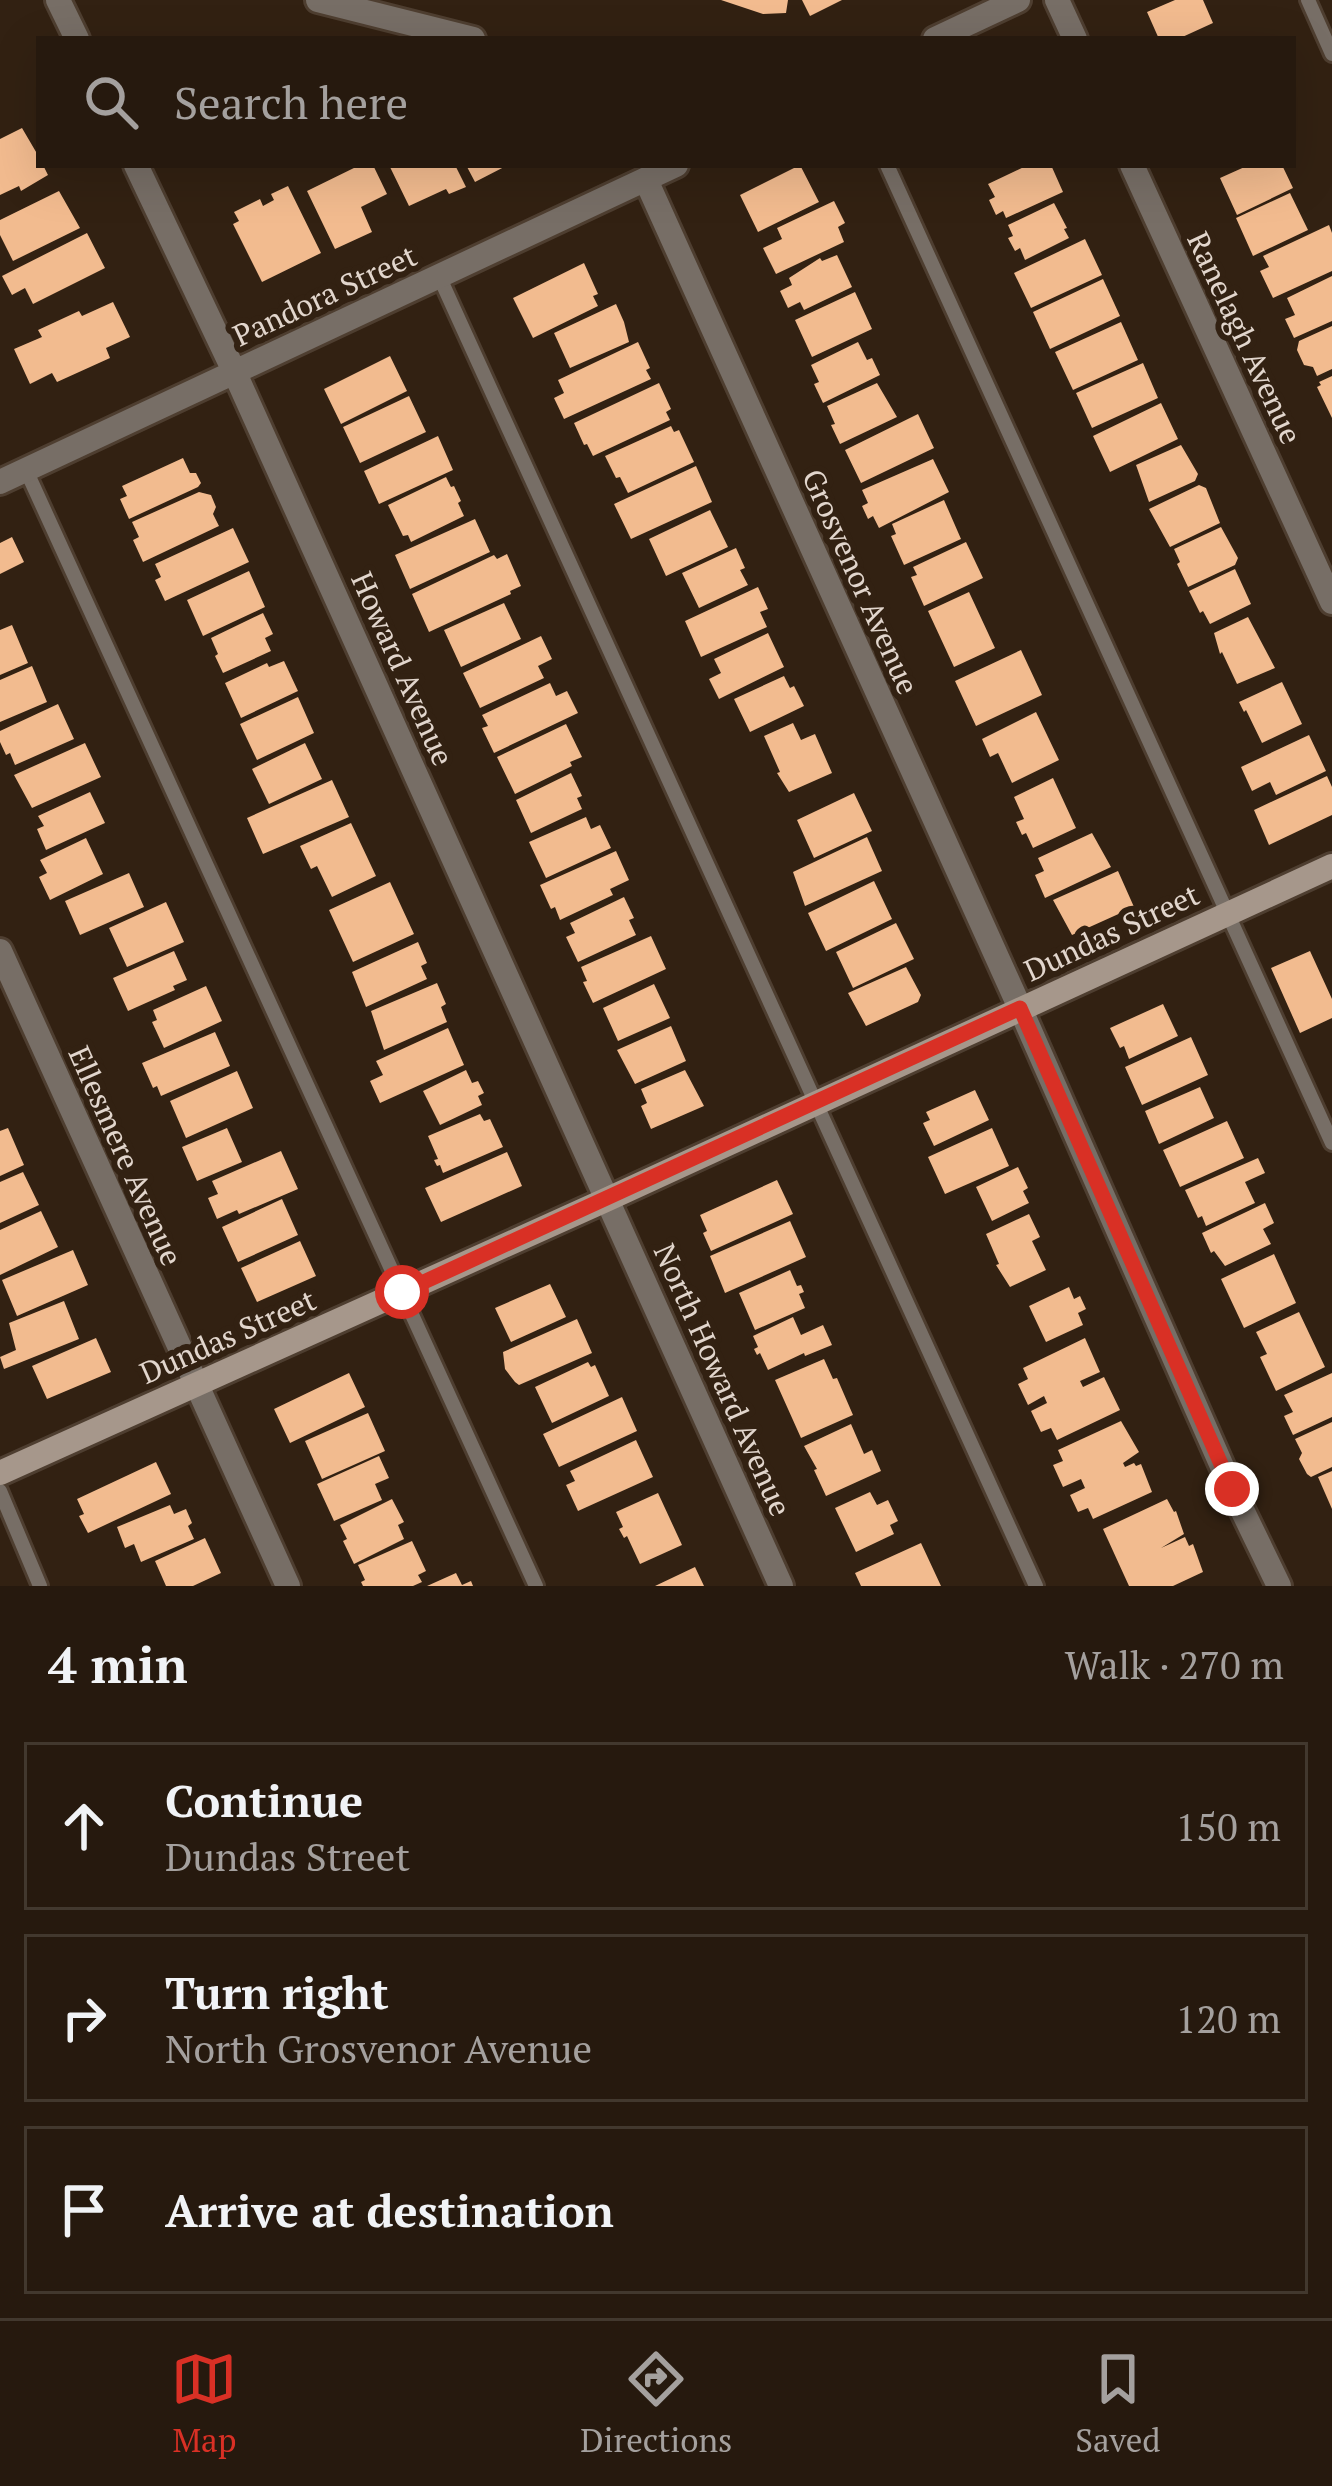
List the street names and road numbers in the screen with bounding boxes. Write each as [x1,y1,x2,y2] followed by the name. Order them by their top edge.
[1178,225,1312,450] street label: Ranelagh Avenue
[226,235,423,355] street label: Pandora Street
[793,463,928,700] street label: Grosvenor Avenue
[342,565,464,772] street label: Howard Avenue
[1018,874,1205,990] street label: Dundas Street
[60,1040,192,1272] street label: Ellesmere Avenue
[645,1237,801,1522] street label: North Howard Avenue
[133,1279,322,1393] street label: Dundas Street

